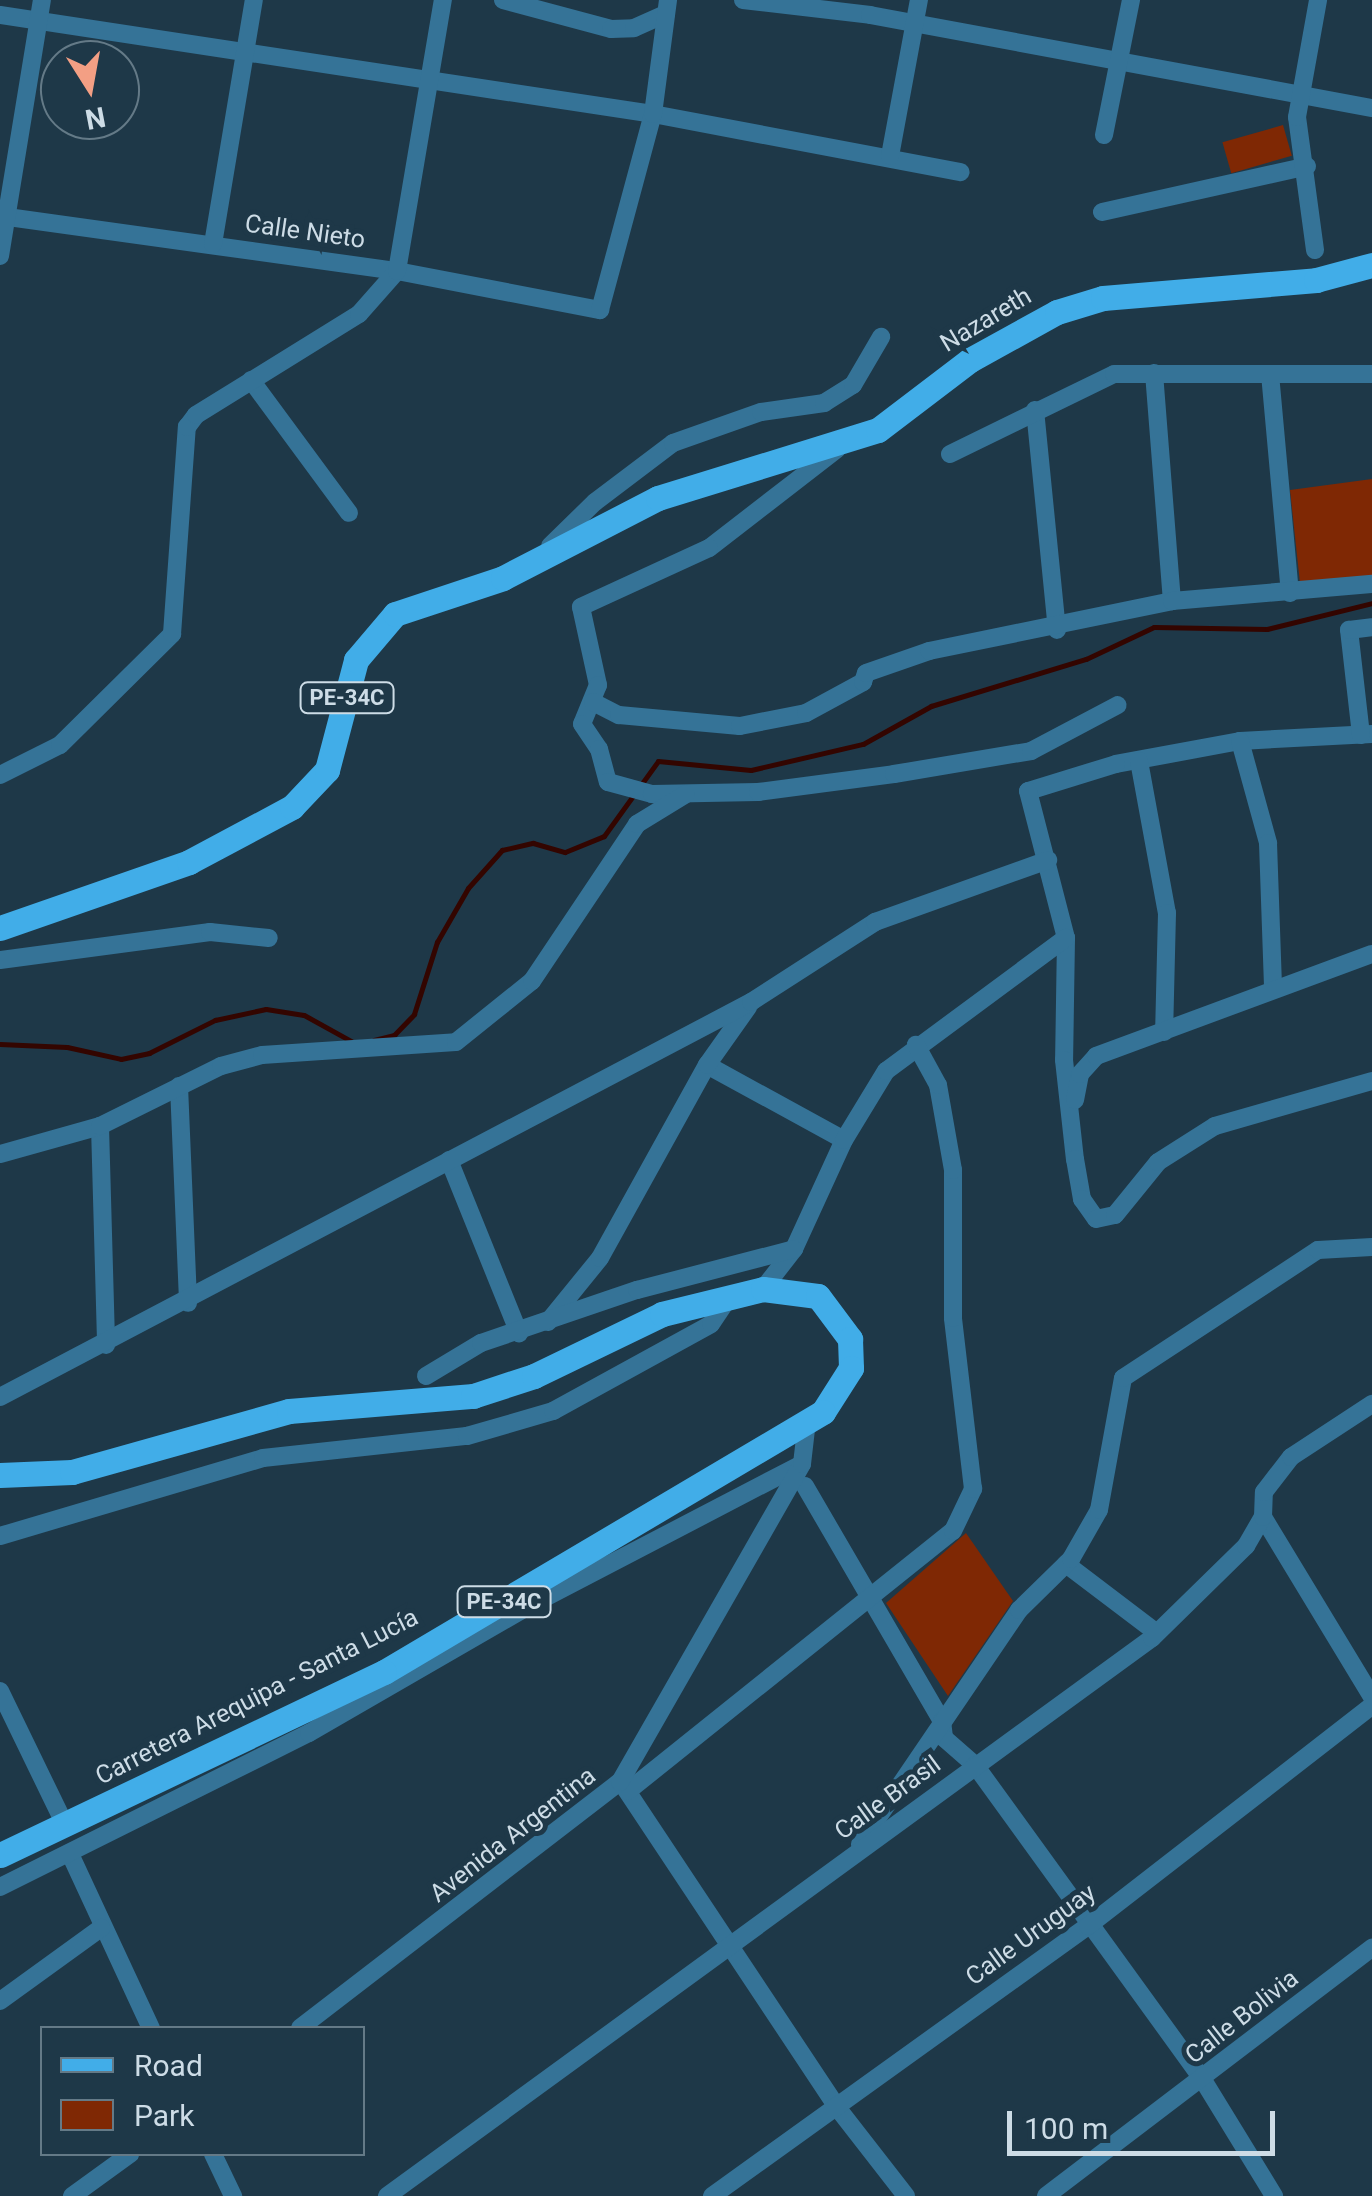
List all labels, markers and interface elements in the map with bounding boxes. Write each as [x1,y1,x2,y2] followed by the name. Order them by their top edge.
[40,40,140,140] north arrow
[83,100,108,136] text: N
[243,209,367,255] street label: Calle Nieto
[935,281,1037,359] street label: Nazareth
[300,681,394,715] road number: PE-34C
[456,1585,552,1619] road number: PE-34C
[91,1602,423,1792] street label: Carretera Arequipa - Santa Lucía
[829,1750,947,1846] street label: Calle Brasil
[424,1761,602,1909] street label: Avenida Argentina
[960,1878,1102,1992] street label: Calle Uruguay
[1179,1964,1305,2070] street label: Calle Bolivia
[40,2026,365,2156] legend
[134,2048,203,2083] text: Road
[1012,2091,1280,2153] scale bar
[134,2098,194,2133] text: Park
[1024,2111,1108,2146] text: 100 m

